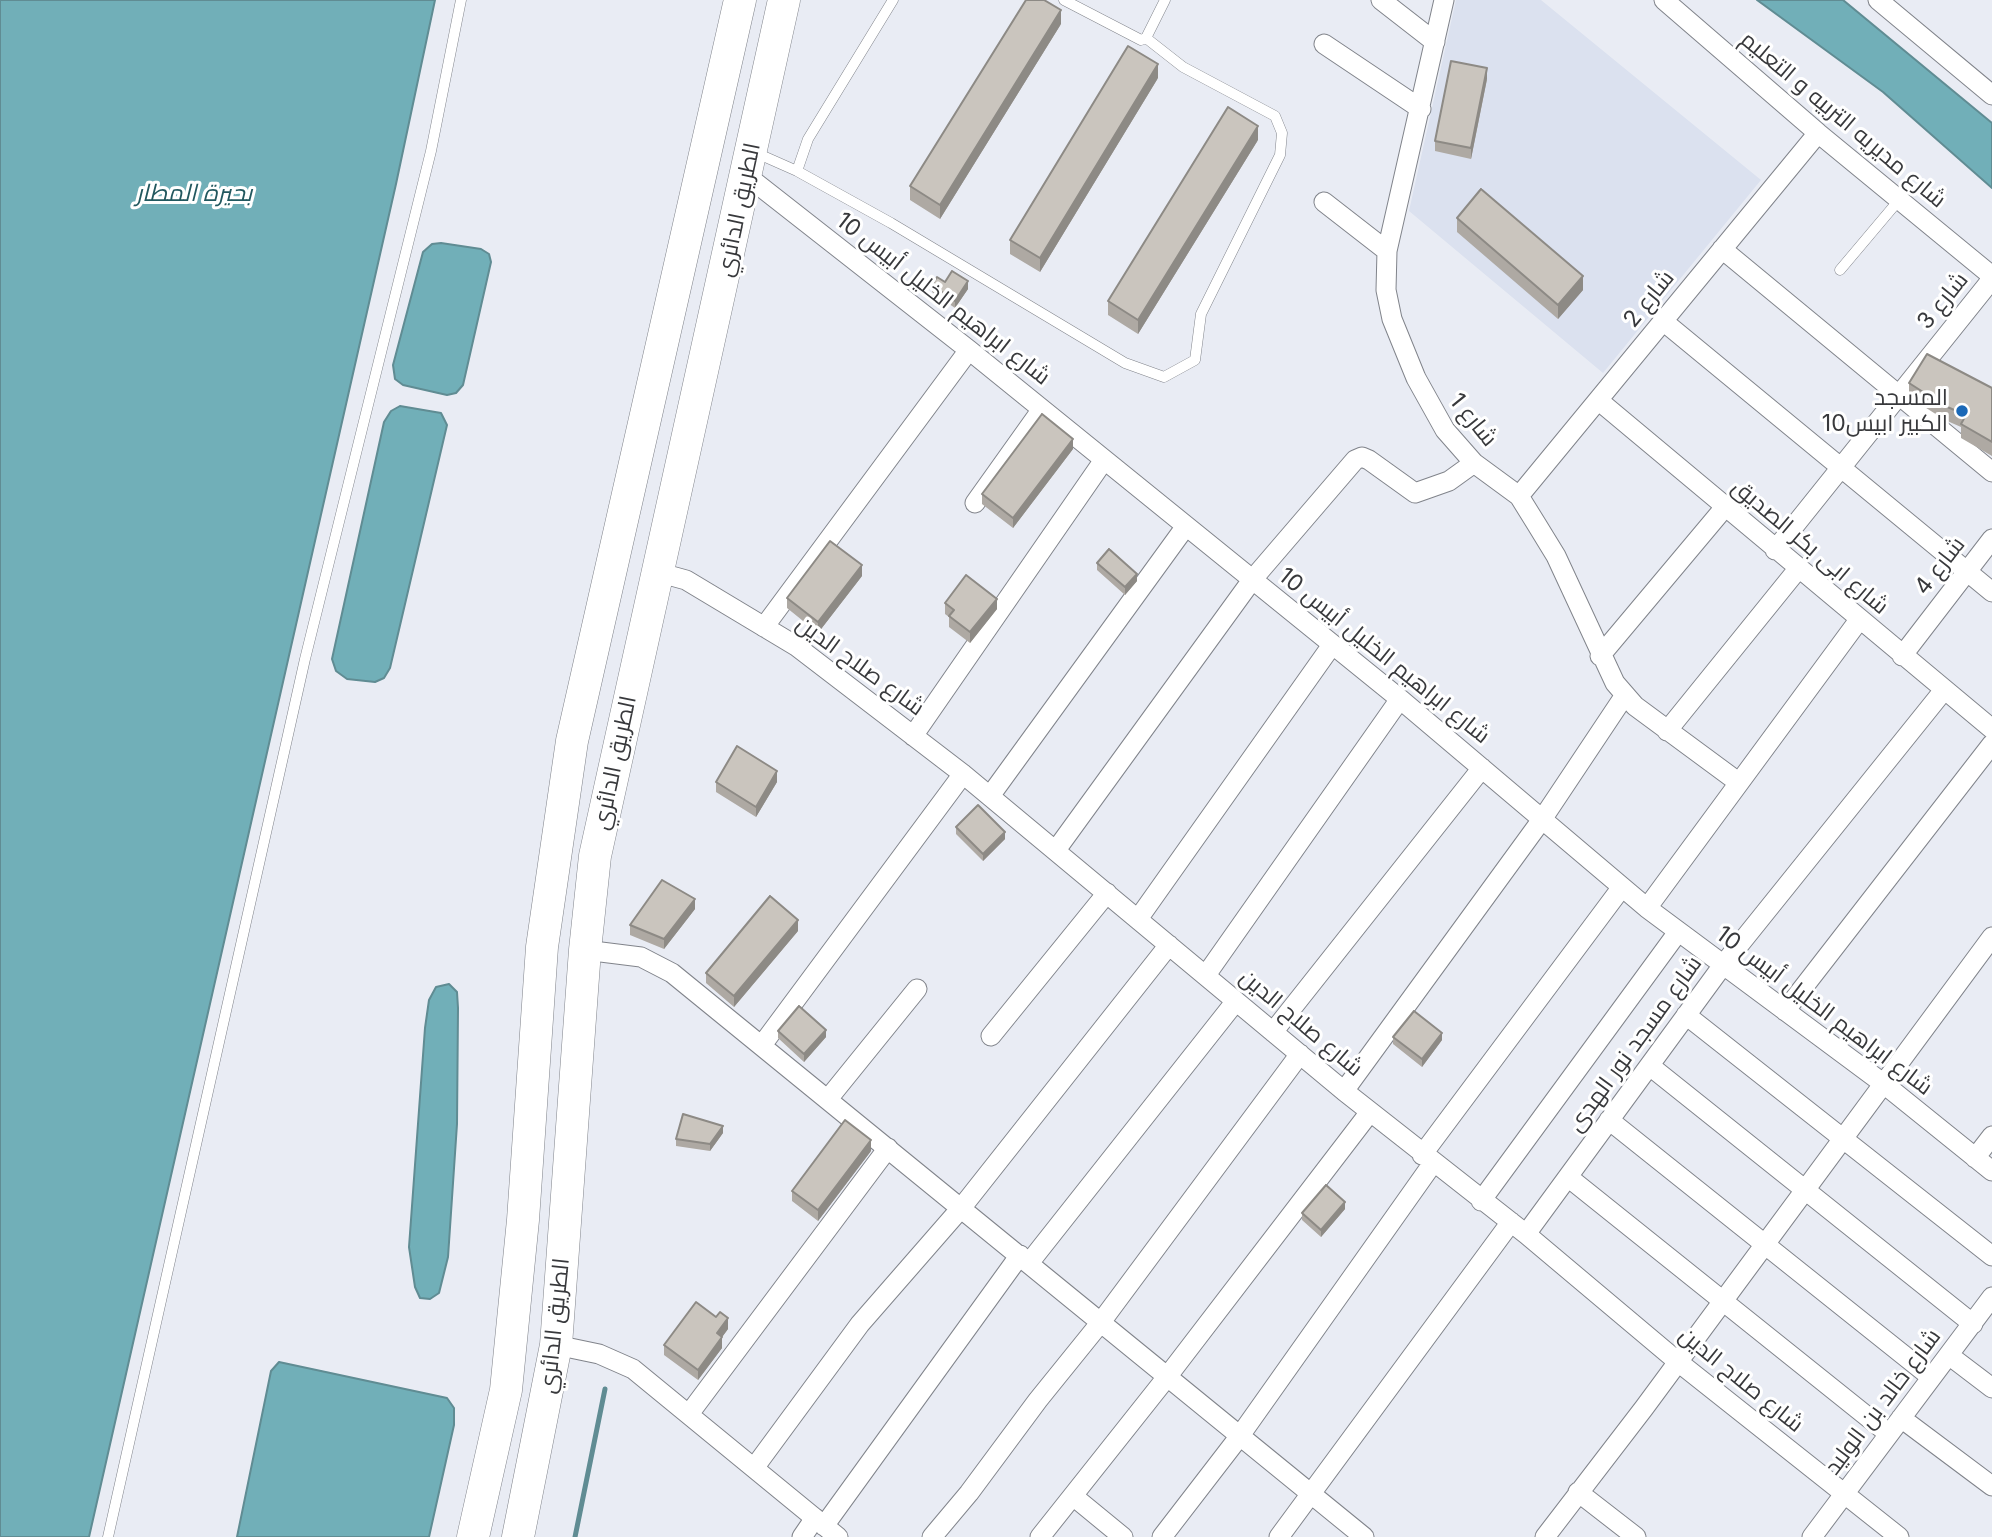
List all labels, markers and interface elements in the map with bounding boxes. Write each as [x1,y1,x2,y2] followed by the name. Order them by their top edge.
[1735,26,1951,214] street label: شارع مديريه التربيه و التعليم
[711,140,767,280] street label: الطريق الدائري
[136,180,252,208] water label: بحيرة المطار
[830,207,1056,391] street label: شارع ابراهيم الخليل أبيس 10
[1618,265,1680,333] street label: شارع 2
[1912,267,1974,335] street label: شارع 3
[1822,384,1948,438] place label: المسجد الكبير ابيس10
[1443,388,1503,452] street label: شارع 1
[1954,403,1970,419] marker: المسجد الكبير ابيس10
[1726,473,1894,621] street label: شارع ابى بكر الصديق
[1909,532,1971,600] street label: شارع 4
[1273,562,1495,750] street label: شارع ابراهيم الخليل أبيس 10
[790,610,930,722] street label: شارع صلاح الدين
[587,693,643,833] street label: الطريق الدائري
[1710,921,1938,1101] street label: شارع ابراهيم الخليل أبيس 10
[1562,951,1708,1137] street label: شارع مسجد نور الهدى
[1234,964,1368,1082] street label: شارع صلاح الدين
[534,1257,576,1395] street label: الطريق الدائري
[1673,1321,1809,1439] street label: شارع صلاح الدين
[1819,1324,1947,1480] street label: شارع خالد بن الوليد

